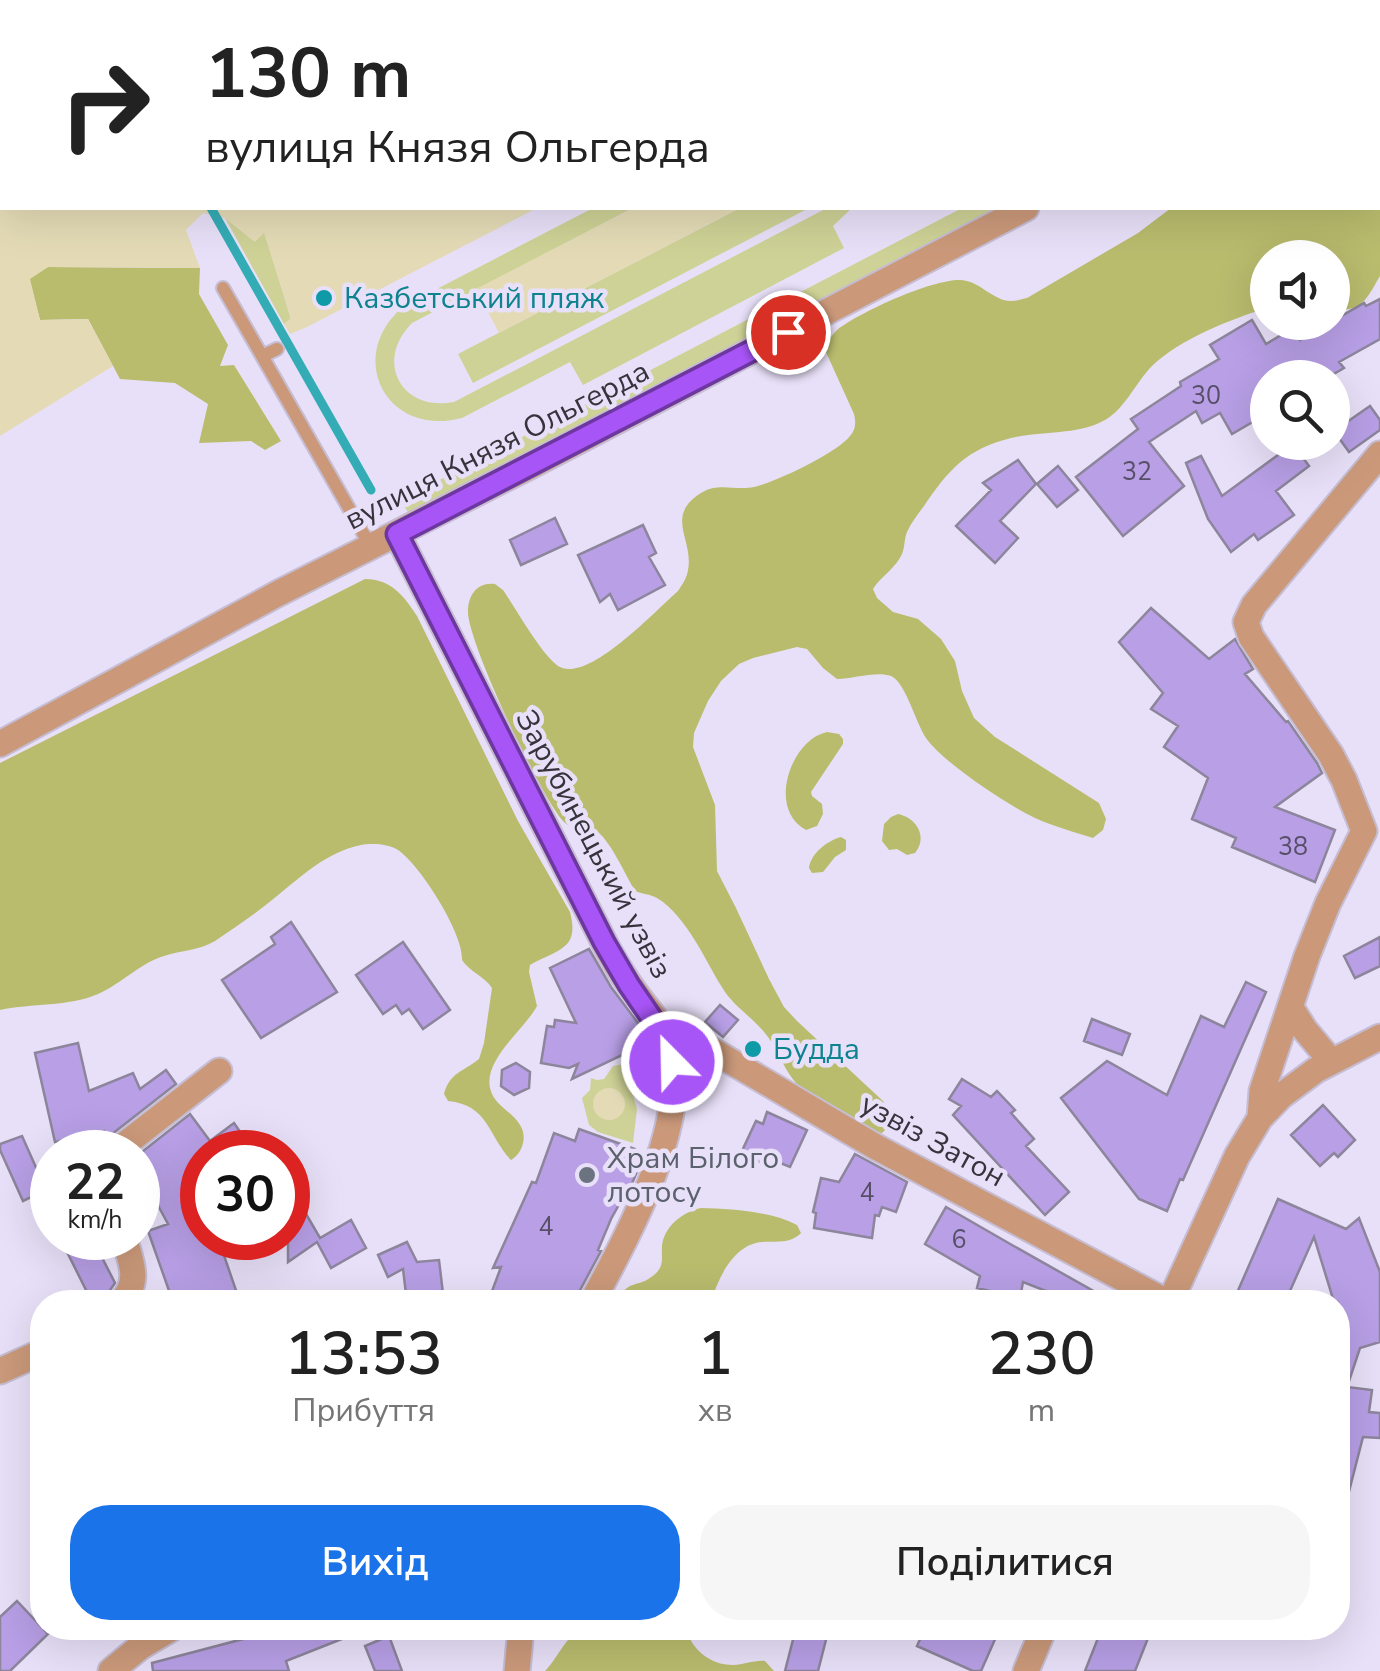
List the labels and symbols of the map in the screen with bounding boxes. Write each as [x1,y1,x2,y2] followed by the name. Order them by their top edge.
[344,278,605,319] place label: Казбетський пляж
[313,287,335,309] marker: Казбетський пляж
[746,290,831,375] pin
[338,351,657,540] street label: вулиця Князя Ольгерда
[1191,379,1221,413] house number: 30
[1122,455,1152,489] house number: 32
[505,703,682,986] street label: Зарубинецький узвіз
[1278,830,1308,864] house number: 38
[620,1010,724,1114] position arrow
[773,1029,860,1070] place label: Будда
[742,1038,764,1060] marker: Будда
[853,1084,1013,1197] street label: узвіз Затон
[180,1130,310,1260] speed limit sign: 30
[607,1138,779,1213] place label: Храм Білого лотосу
[576,1164,598,1186] marker: Храм Білого лотосу
[859,1176,875,1210] house number: 4
[538,1210,554,1244] house number: 4
[951,1223,967,1257] house number: 6

